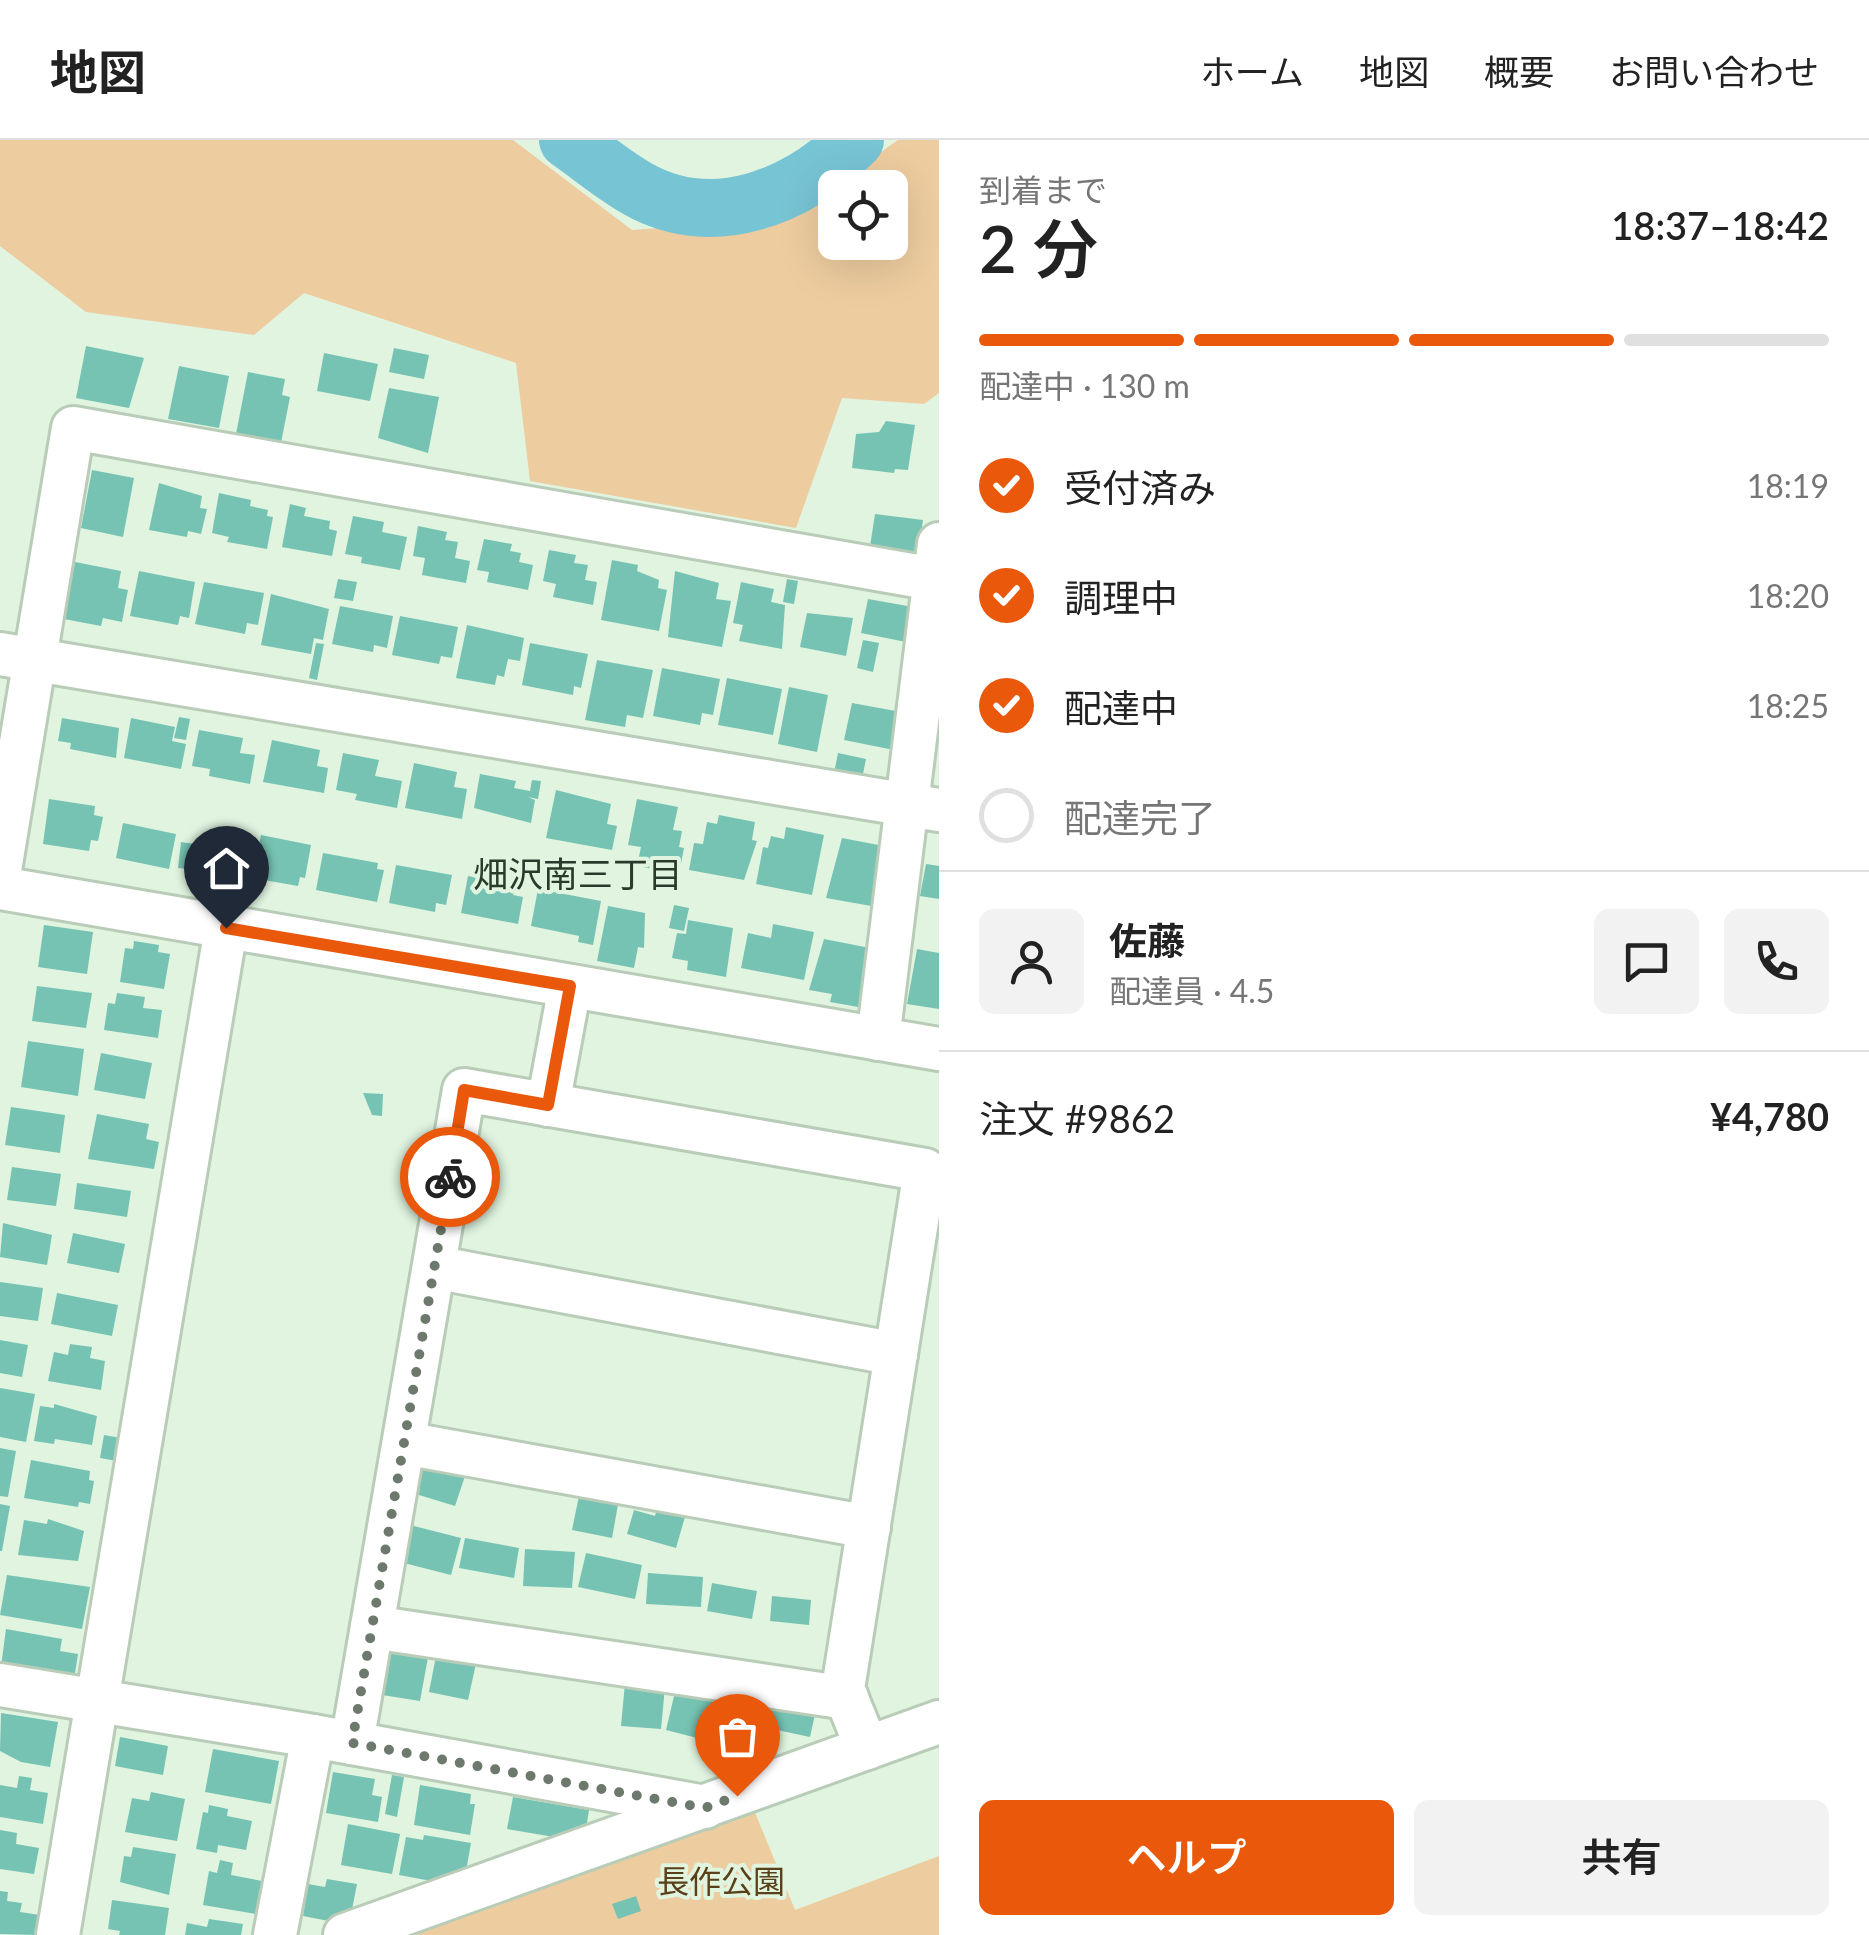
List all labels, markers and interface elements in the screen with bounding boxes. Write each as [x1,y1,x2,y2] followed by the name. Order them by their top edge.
[50,43,146,100] text: 地図
[1200,50,1304,92] text: ホーム
[1359,50,1429,92] text: 地図
[1484,50,1554,92] text: 概要
[1609,50,1819,92] text: お問い合わせ
[818,170,908,260] map controls
[818,170,908,260] button: locate
[979,170,1107,209] text: 到着まで
[1611,202,1829,248] text: 18:37–18:42
[979,209,1098,287] text: 2 分
[979,366,1190,405] text: 配達中 · 130 m
[979,458,1034,513] icon: check
[1064,464,1216,510] text: 受付済み
[1747,466,1829,505] text: 18:19
[979,568,1034,623] icon: check
[1064,574,1178,620] text: 調理中
[1747,576,1829,615] text: 18:20
[979,678,1034,733] icon: check
[1064,684,1178,730] text: 配達中
[1747,686,1829,725] text: 18:25
[1064,794,1216,840] text: 配達完了
[184,826,269,929] pin
[199,841,254,896] icon: home
[473,852,683,894] district label: 畑沢南三丁目
[979,909,1084,1014] button: person
[1594,909,1699,1014] button: chat
[1724,909,1829,1014] button: phone
[1109,917,1185,963] text: 佐藤
[1109,971,1274,1010] text: 配達員 · 4.5
[1710,1093,1829,1139] text: ¥4,780
[979,1095,1175,1141] text: 注文 #9862
[400,1127,500,1227] courier
[423,1150,478,1205] icon: bike
[695,1694,780,1797] pin
[710,1709,765,1764] icon: bag
[979,1800,1394,1915] button: ヘルプ
[1414,1800,1829,1915] button: 共有
[657,1861,785,1900] park label: 長作公園

